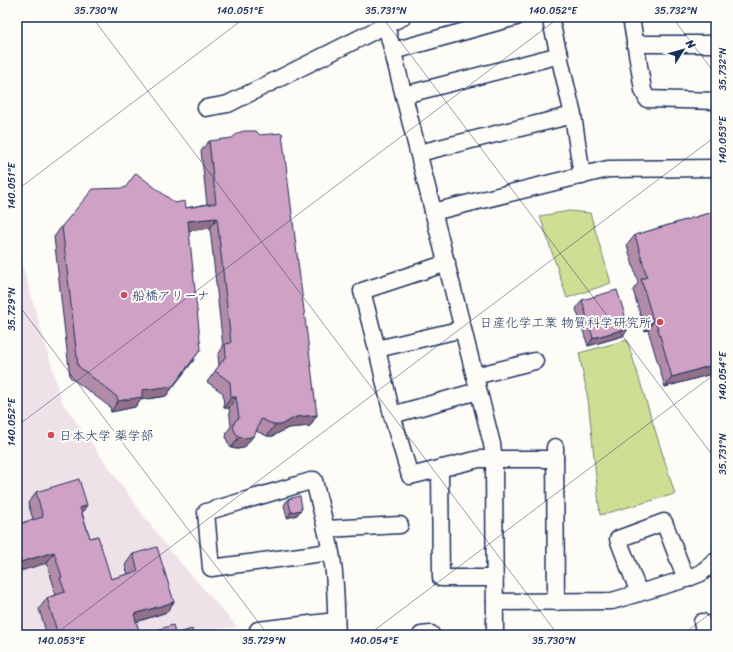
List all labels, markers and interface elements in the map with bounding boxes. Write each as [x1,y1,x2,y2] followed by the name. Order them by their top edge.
[74,2,118,20] text: 35.730°N
[217,2,265,20] text: 140.051°E
[365,2,407,20] text: 35.731°N
[529,2,578,20] text: 140.052°E
[655,2,697,20] text: 35.732°N
[663,30,703,70] north arrow
[680,35,701,53] text: N
[714,48,732,90] text: 35.732°N
[714,115,732,164] text: 140.053°E
[3,161,21,209] text: 140.051°E
[132,284,210,307] place label: 船橋アリーナ
[3,287,21,331] text: 35.729°N
[119,290,129,300] marker: 船橋アリーナ
[480,311,652,334] place label: 日産化学工業 物質科学研究所
[655,317,665,327] marker: 日産化学工業 物質科学研究所
[714,350,732,400] text: 140.054°E
[3,397,21,446] text: 140.052°E
[59,424,153,447] place label: 日本大学 薬学部
[46,430,56,440] marker: 日本大学 薬学部
[714,433,732,475] text: 35.731°N
[37,632,86,650] text: 140.053°E
[242,632,286,650] text: 35.729°N
[350,632,400,650] text: 140.054°E
[532,632,576,650] text: 35.730°N

